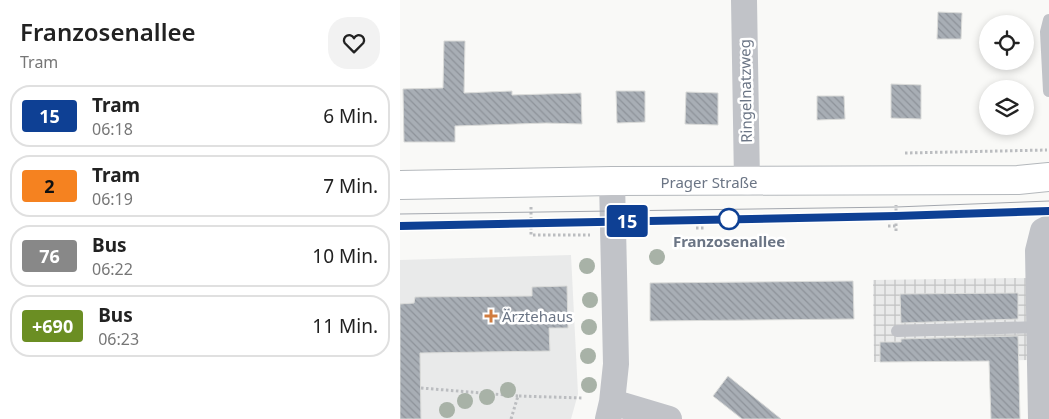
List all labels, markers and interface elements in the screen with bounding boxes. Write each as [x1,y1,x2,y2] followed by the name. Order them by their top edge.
[20,15,196,48] text: Franzosenallee
[979,15,1034,135] map controls
[979,15,1034,70] button: locate
[328,17,380,69] button: heart
[734,39,756,143] street label: Ringelnatzweg
[20,51,58,73] text: Tram
[979,80,1034,135] button: layers
[92,92,140,118] text: Tram
[323,103,378,129] text: 6 Min.
[39,104,60,128] text: 15
[92,118,133,140] text: 06:18
[92,162,140,188] text: Tram
[660,172,758,192] street label: Prager Straße
[323,173,378,199] text: 7 Min.
[44,174,55,198] text: 2
[92,188,133,210] text: 06:19
[604,205,650,237] line badge: 15
[718,208,740,230] marker: Franzosenallee
[617,209,637,233] text: 15
[673,231,785,251] place label: Franzosenallee
[92,232,127,258] text: Bus
[312,243,378,269] text: 10 Min.
[39,244,60,268] text: 76
[92,258,133,280] text: 06:22
[98,302,133,328] text: Bus
[502,306,573,326] place label: Ärztehaus
[484,309,498,323] marker: Ärztehaus
[312,313,378,339] text: 11 Min.
[32,314,73,338] text: +690
[98,328,139,350] text: 06:23

